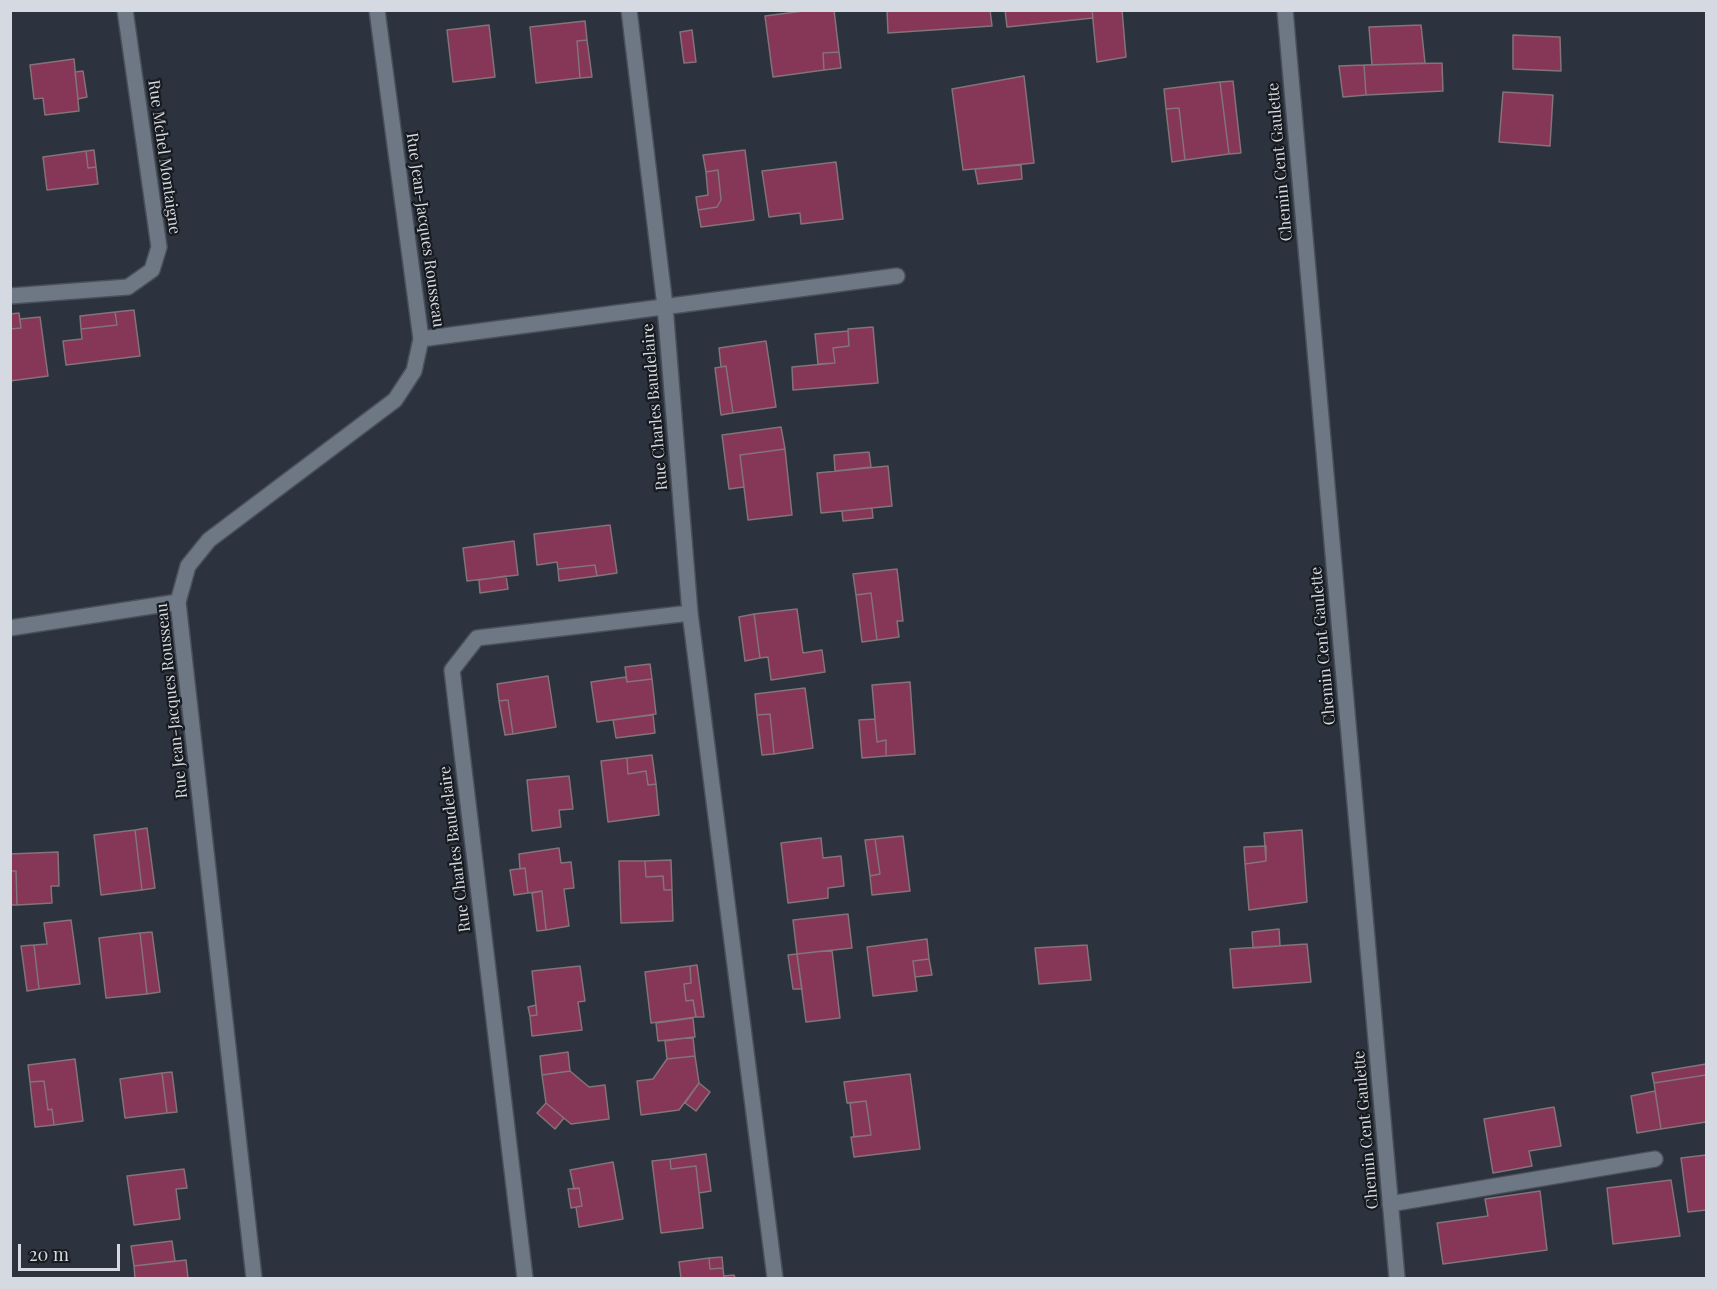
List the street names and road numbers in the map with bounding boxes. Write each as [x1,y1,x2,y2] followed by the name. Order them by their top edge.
[144,79,184,235] street label: Rue Mchel Montaigne
[1264,82,1296,242] street label: Chemin Cent Gaulette
[402,131,448,329] street label: Rue Jean-Jacques Rousseau
[638,323,672,491] street label: Rue Charles Baudelaire
[1307,566,1339,726] street label: Chemin Cent Gaulette
[152,602,192,800] street label: Rue Jean-Jacques Rousseau
[435,765,475,933] street label: Rue Charles Baudelaire
[1350,1050,1382,1210] street label: Chemin Cent Gaulette

